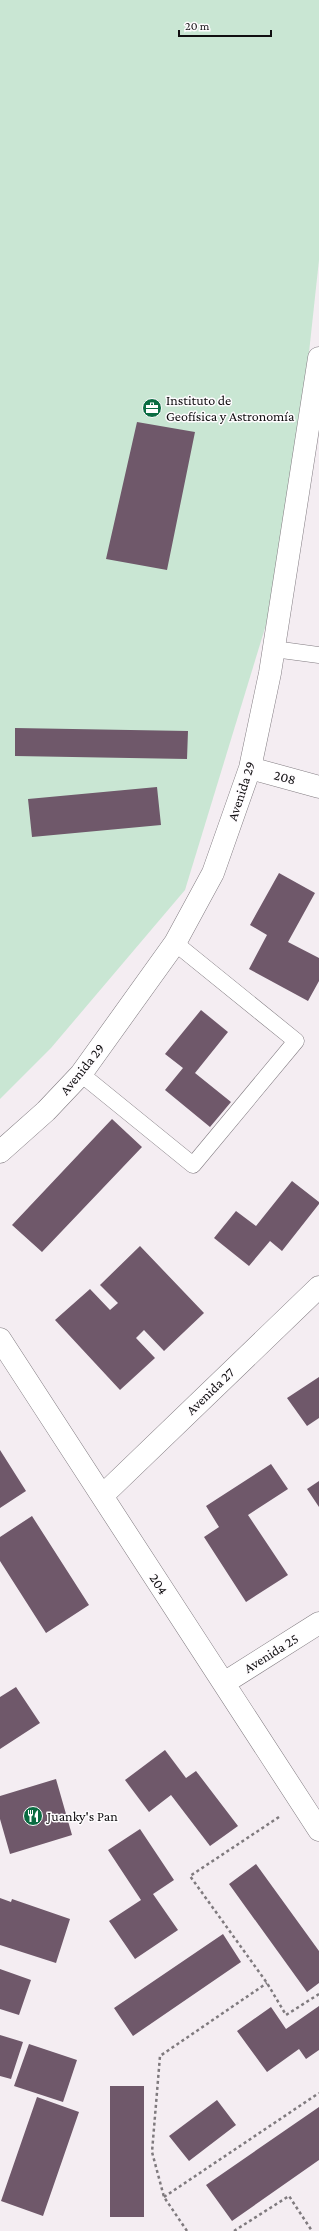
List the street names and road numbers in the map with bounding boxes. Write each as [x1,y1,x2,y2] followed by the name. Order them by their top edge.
[224,759,258,823] street label: Avenida 29
[272,766,298,788] street label: 208
[56,1040,108,1098] street label: Avenida 29
[183,1364,238,1418] street label: Avenida 27
[146,1571,172,1597] street label: 204
[241,1630,301,1676] street label: Avenida 25

